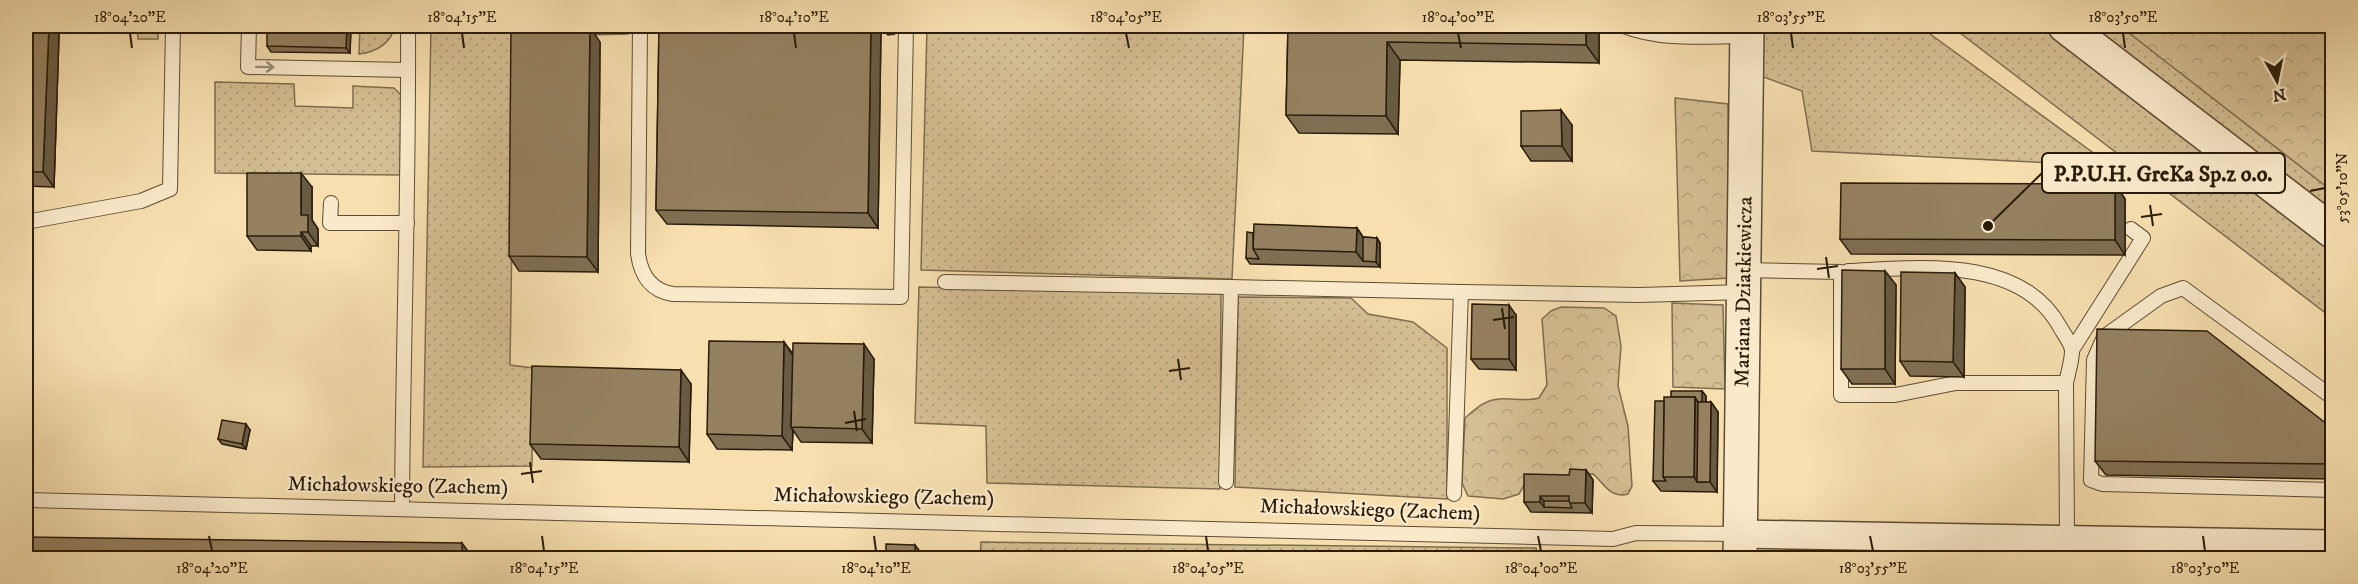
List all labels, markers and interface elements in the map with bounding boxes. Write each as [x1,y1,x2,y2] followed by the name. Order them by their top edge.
[94,8,166,27] text: 18°04'20"E
[427,8,497,27] text: 18°04'15"E
[759,8,829,27] text: 18°04'10"E
[1090,8,1162,27] text: 18°04'05"E
[1422,8,1495,27] text: 18°04'00"E
[1757,8,1826,27] text: 18°03'55"E
[2089,8,2158,27] text: 18°03'50"E
[2247,51,2307,111] north arrow
[255,61,275,73] one-way arrow
[2271,84,2287,106] text: N
[2042,153,2285,193] callout: P.P.U.H. GreKa Sp.z o.o.
[2333,153,2352,223] text: 53°05'10"N
[2053,161,2273,188] text: P.P.U.H. GreKa Sp.z o.o.
[1729,196,1759,388] street label: Mariana Dziatkiewicza
[287,471,509,501] street label: Michałowskiego (Zachem)
[773,482,995,512] street label: Michałowskiego (Zachem)
[1259,493,1481,527] street label: Michałowskiego (Zachem)
[176,559,248,578] text: 18°04'20"E
[509,559,579,578] text: 18°04'15"E
[841,559,911,578] text: 18°04'10"E
[1172,559,1244,578] text: 18°04'05"E
[1505,559,1578,578] text: 18°04'00"E
[1839,559,1908,578] text: 18°03'55"E
[2171,559,2240,578] text: 18°03'50"E

